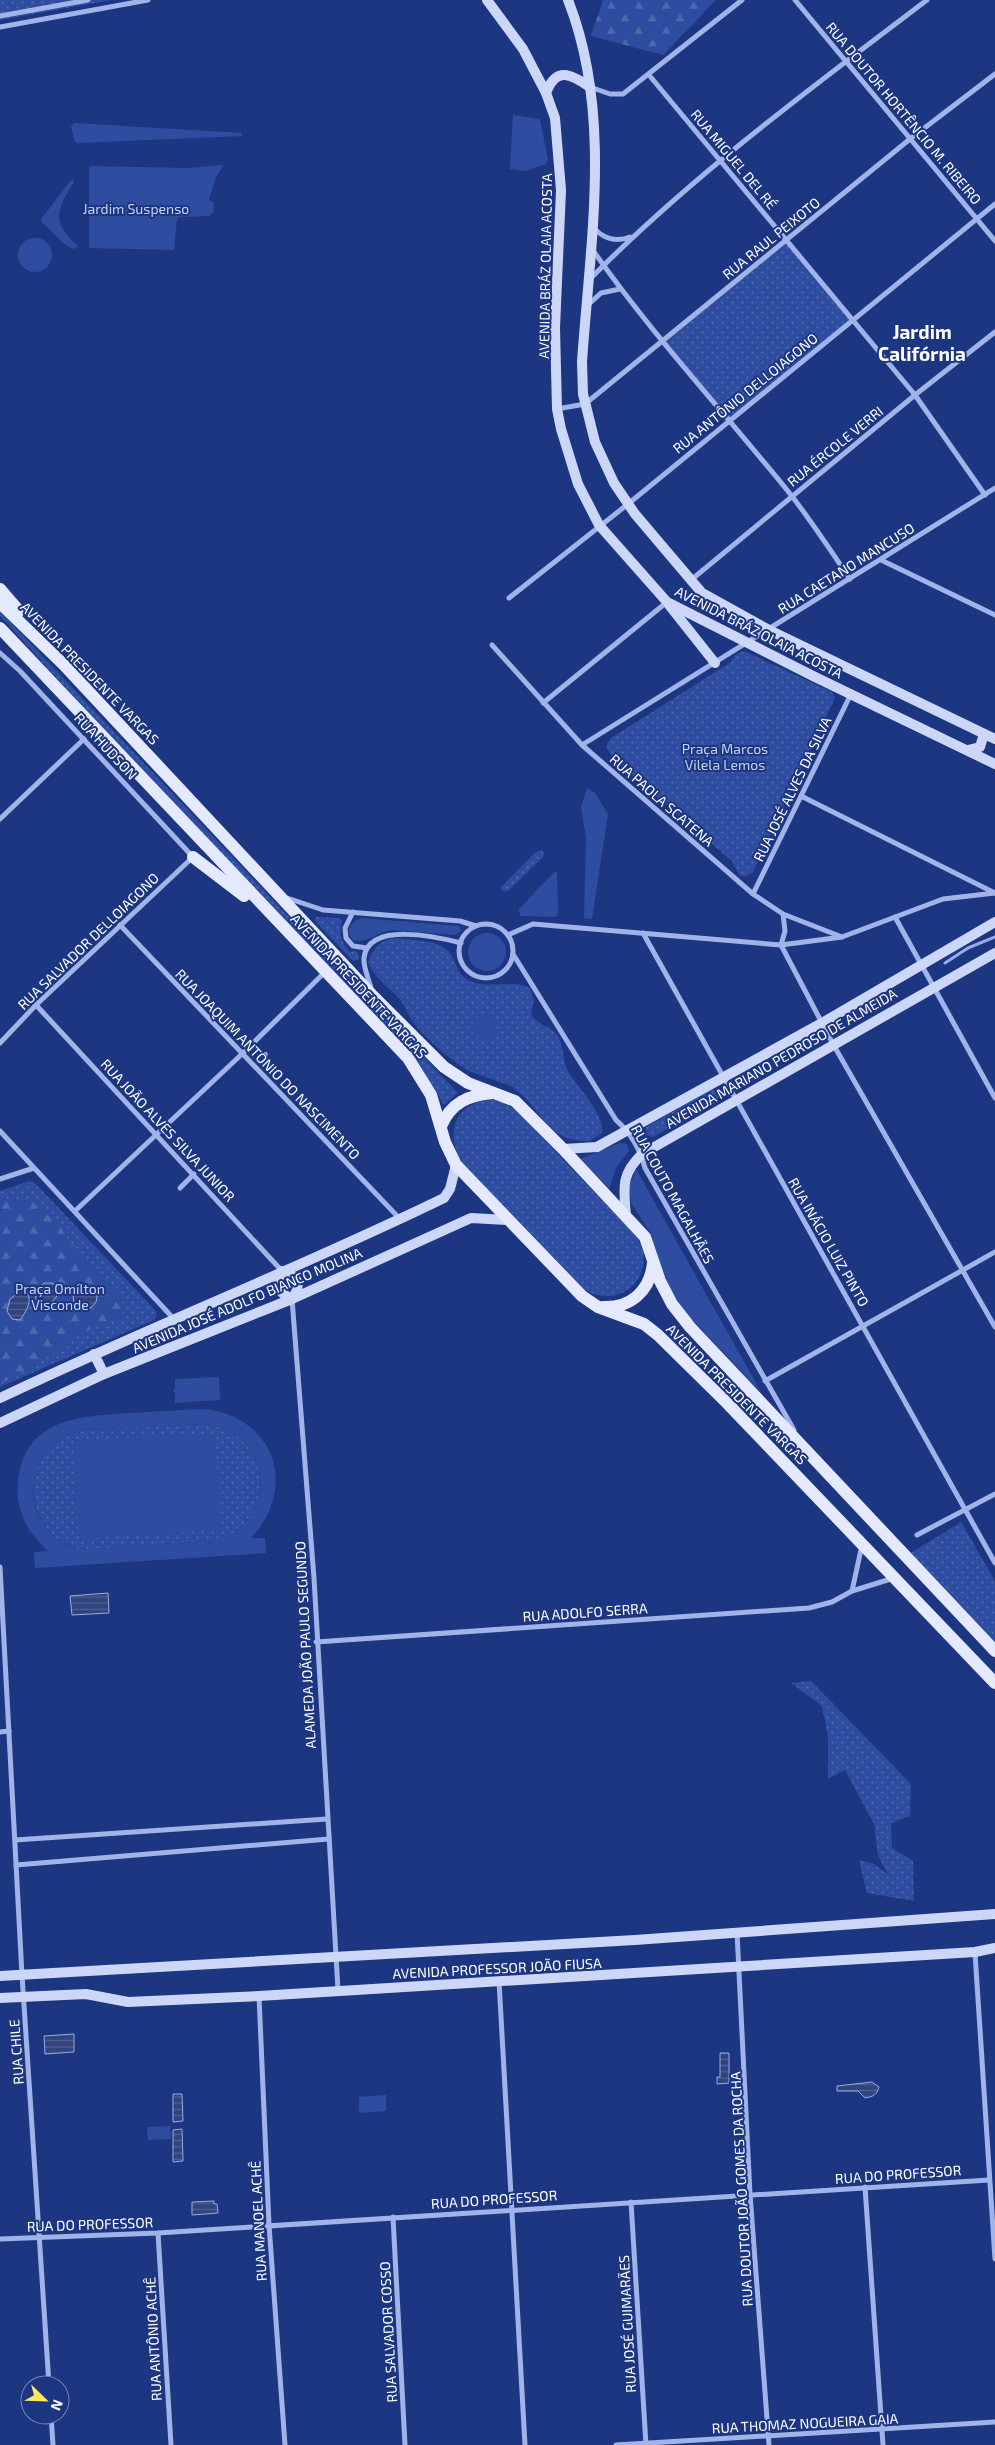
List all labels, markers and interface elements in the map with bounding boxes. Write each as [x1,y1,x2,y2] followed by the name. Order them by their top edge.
[823,18,985,208] street label: RUA DOUTOR HORTÊNCIO M. RIBEIRO
[687,106,781,212] street label: RUA MIGUEL DEL RÉ
[535,173,555,359] street label: AVENIDA BRÁZ OLAIA ACOSTA
[719,193,823,283] street label: RUA RAUL PEIXOTO
[83,200,189,217] park label: Jardim Suspenso
[878,320,966,365] district label: Jardim Califórnia
[669,329,821,457] street label: RUA ANTÔNIO DELLOIAGONO
[784,402,886,490] street label: RUA ÉRCOLE VERRI
[775,519,917,617] street label: RUA CAETANO MANCUSO
[672,582,846,682] street label: AVENIDA BRÁZ OLAIA ACOSTA
[17,598,163,748] street label: AVENIDA PRESIDENTE VARGAS
[71,709,141,783] street label: RUA HUDSON
[750,714,835,864] street label: RUA JOSÉ ALVES DA SILVA
[682,740,768,773] park label: Praça Marcos Vilela Lemos
[607,750,718,850] street label: RUA PAOLA SCATENA
[14,869,162,1013] street label: RUA SALVADOR DELLOIAGONO
[287,910,431,1062] street label: AVENIDA PRESIDENTE VARGAS
[172,965,364,1163] street label: RUA JOAQUIM ANTÔNIO DO NASCIMENTO
[662,984,900,1131] street label: AVENIDA MARIANO PEDROSO DE ALMEIDA
[97,1055,239,1205] street label: RUA JOÃO ALVES SILVA JUNIOR
[628,1122,718,1266] street label: RUA COUTO MAGALHÃES
[785,1175,873,1309] street label: RUA INÁCIO LUIZ PINTO
[130,1244,365,1356] street label: AVENIDA JOSÉ ADOLFO BIANCO MOLINA
[15,1280,105,1313] park label: Praça Omílton Visconde
[663,1320,811,1468] street label: AVENIDA PRESIDENTE VARGAS
[291,1541,319,1749] street label: ALAMEDA JOÃO PAULO SEGUNDO
[522,1599,648,1625] street label: RUA ADOLFO SERRA
[392,1954,602,1982] street label: AVENIDA PROFESSOR JOÃO FIUSA
[5,2019,27,2085] street label: RUA CHILE
[726,2071,756,2307] street label: RUA DOUTOR JOÃO GOMES DA ROCHA
[246,2160,270,2282] street label: RUA MANOEL ACHÊ
[834,2161,962,2187] street label: RUA DO PROFESSOR
[430,2186,558,2212] street label: RUA DO PROFESSOR
[26,2213,154,2235] street label: RUA DO PROFESSOR
[615,2255,639,2393] street label: RUA JOSÉ GUIMARÃES
[376,2261,400,2403] street label: RUA SALVADOR COSSO
[141,2276,165,2402] street label: RUA ANTÔNIO ACHÊ
[20,2375,70,2425] north arrow
[48,2397,67,2413] text: N
[711,2410,899,2436] street label: RUA THOMAZ NOGUEIRA GAIA

